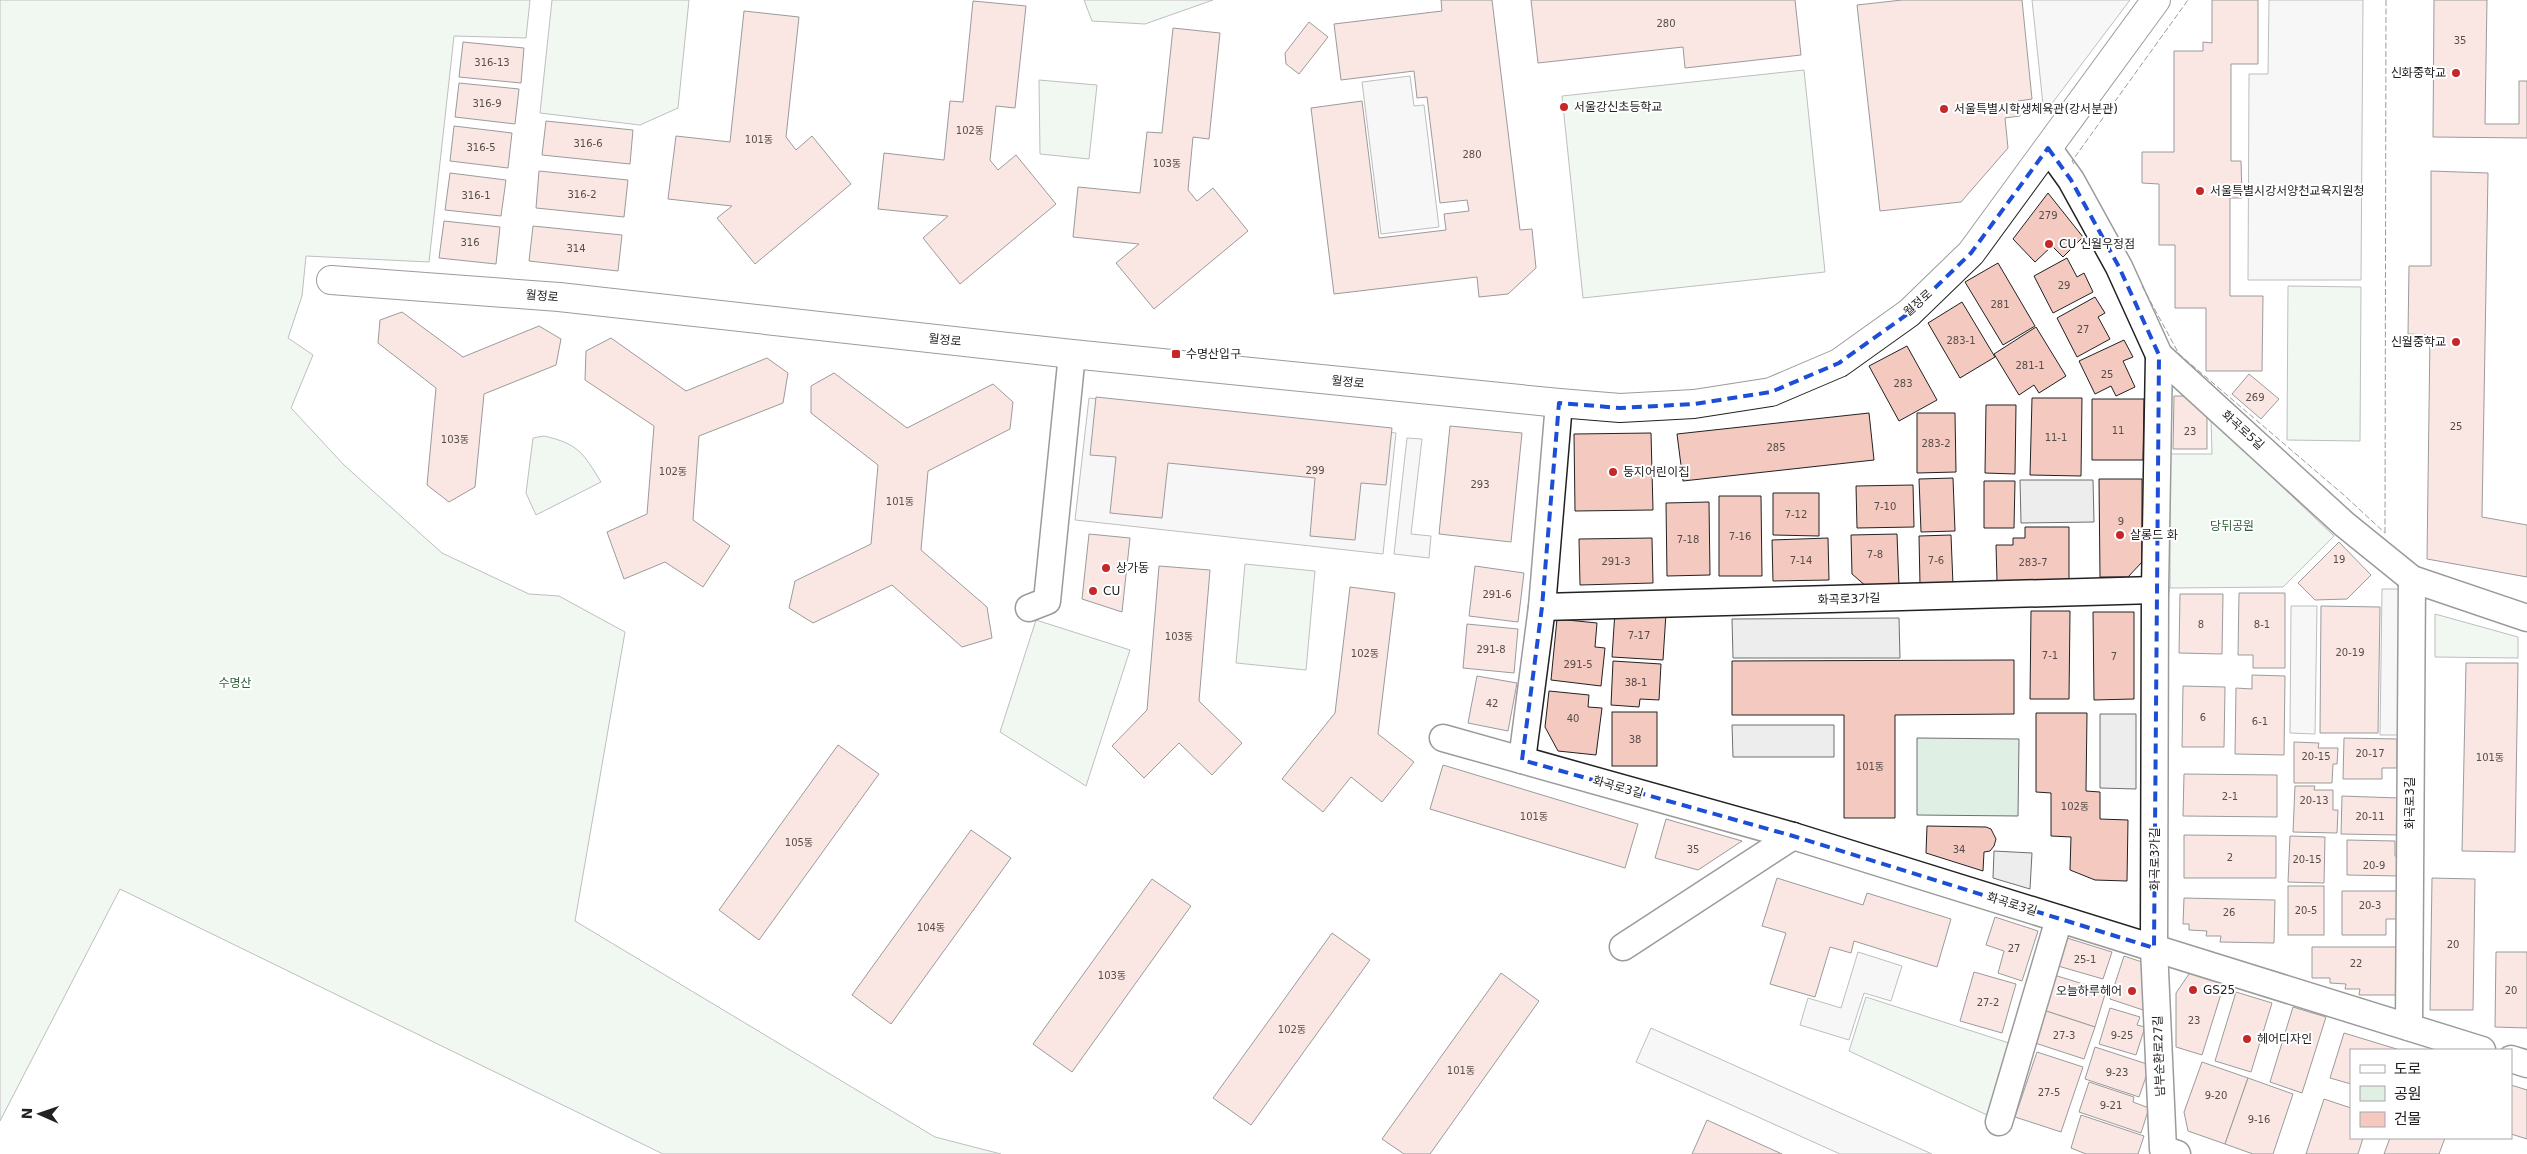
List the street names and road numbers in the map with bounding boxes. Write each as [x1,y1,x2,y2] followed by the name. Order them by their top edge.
[1901,287,1935,319] street label: 월정로
[525,288,559,304] street label: 월정로
[928,331,962,349] street label: 월정로
[1331,373,1365,391] street label: 월정로
[2219,407,2267,453] street label: 화곡로5길
[1817,591,1881,607] street label: 화곡로3가길
[1591,773,1645,801] street label: 화곡로3길
[2403,777,2417,829] street label: 화곡로3길
[2148,828,2162,890] street label: 화곡로3가길
[1985,890,2039,918] street label: 화곡로3길
[2151,1015,2167,1097] street label: 남부순환로27길

